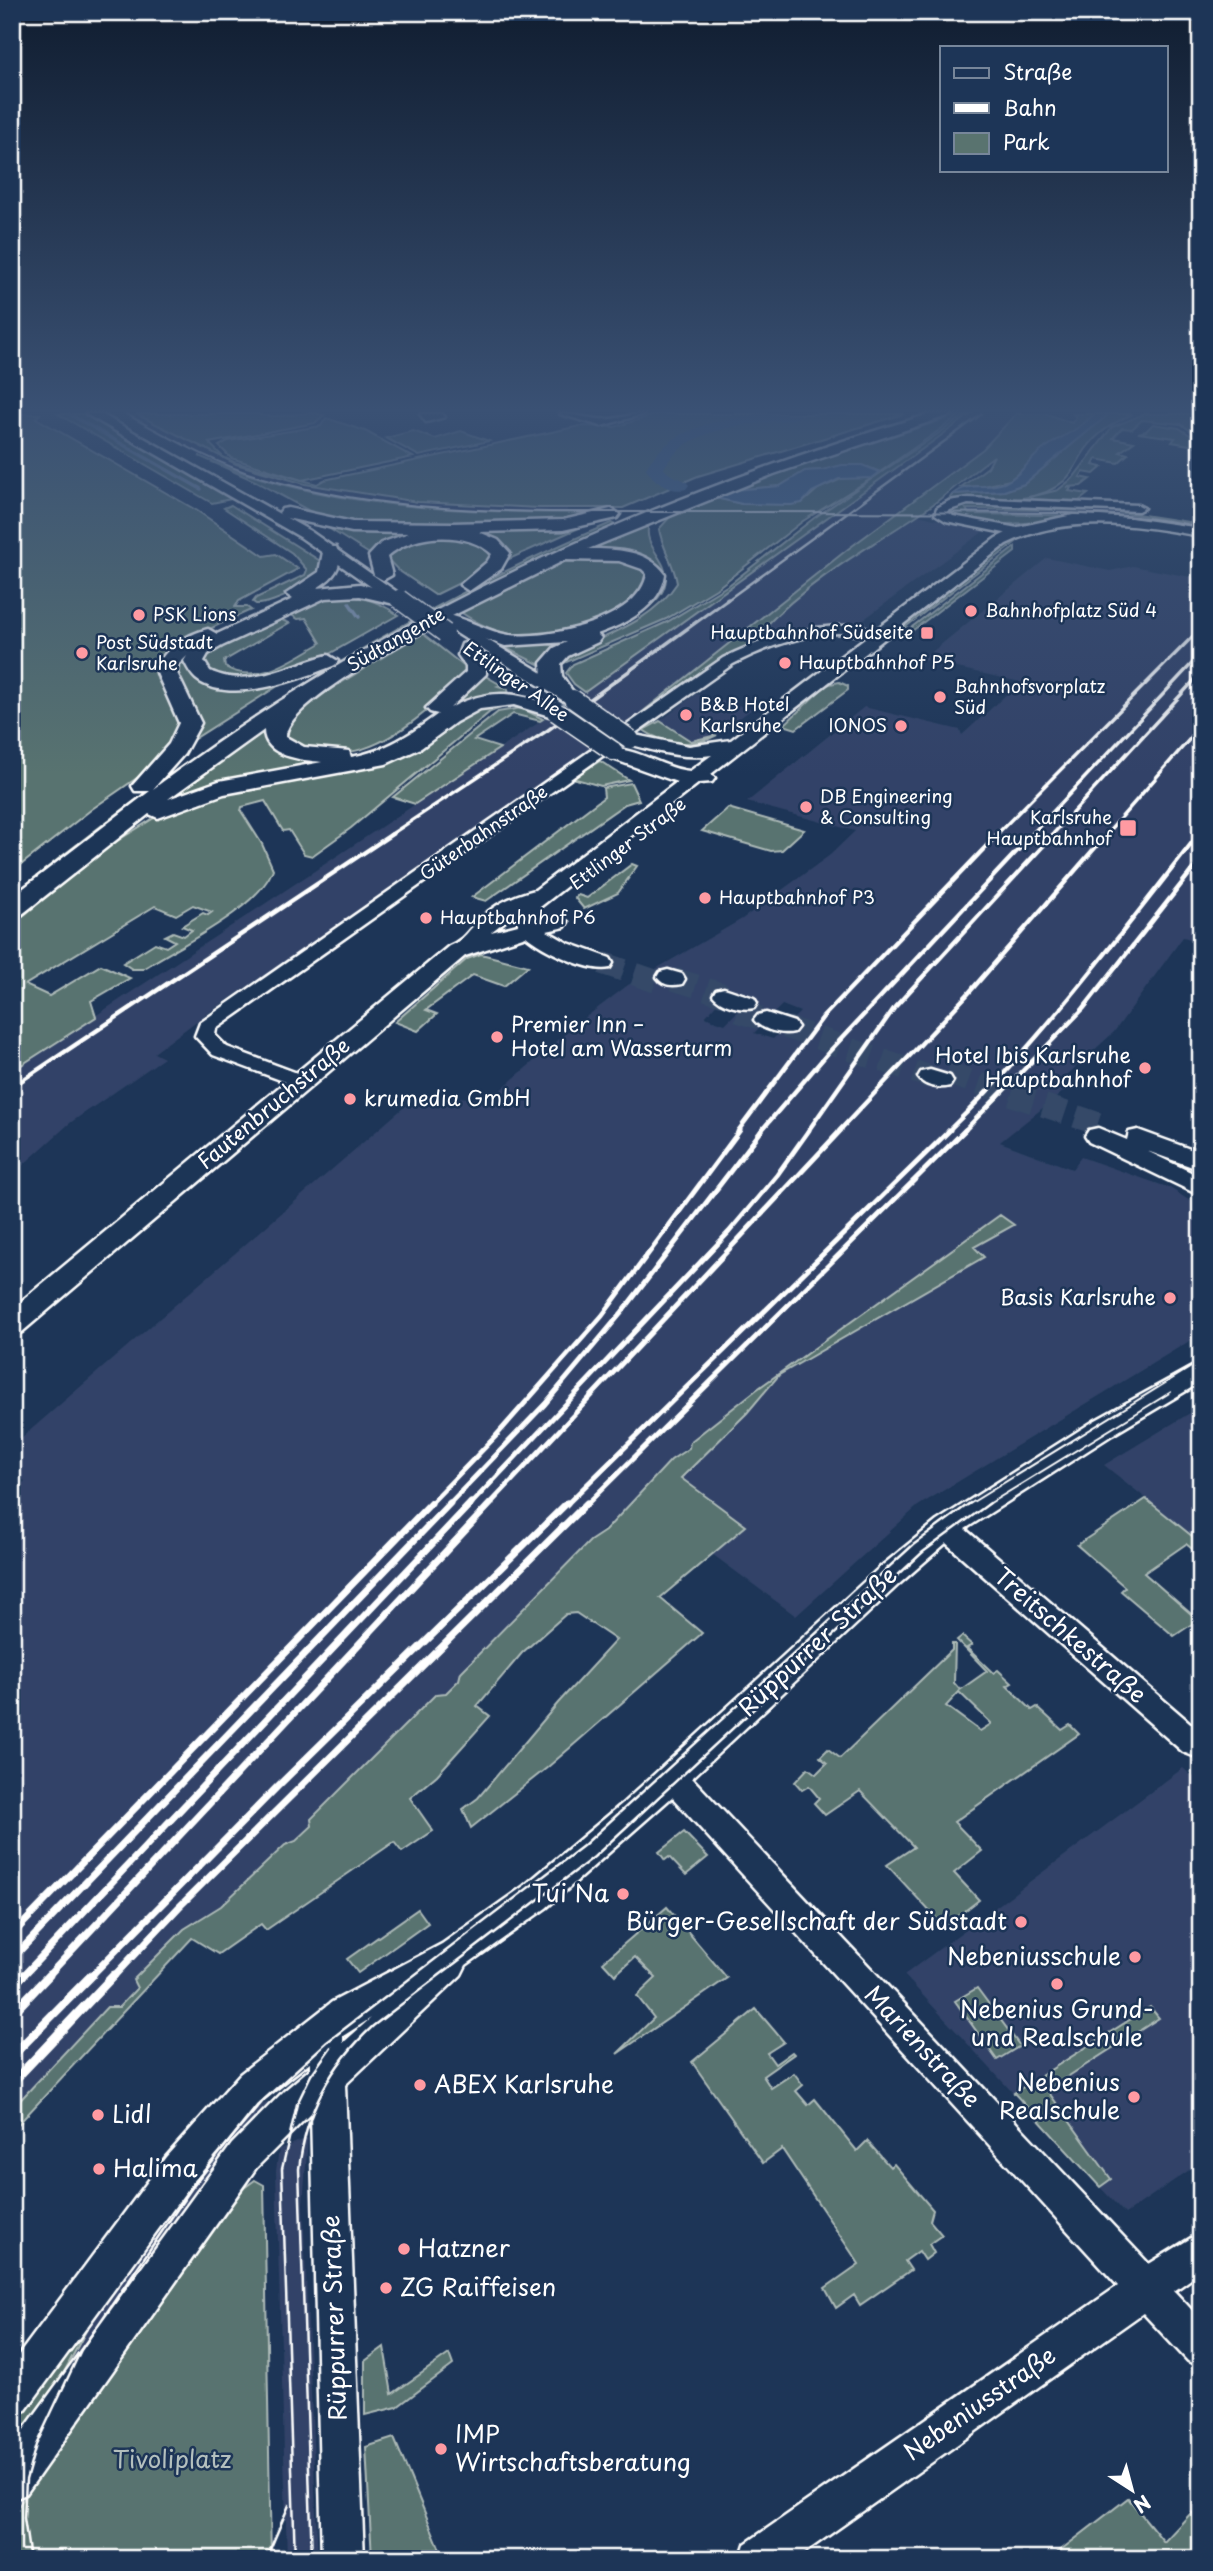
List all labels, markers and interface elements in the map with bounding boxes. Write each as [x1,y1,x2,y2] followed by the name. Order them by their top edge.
[940,46,1168,172] legend
[1003,55,1072,87] text: Straße
[1003,91,1057,123] text: Bahn
[1003,125,1050,157] text: Park
[985,596,1157,623] place label: Bahnhofplatz Süd 4
[153,600,236,627] place label: PSK Lions
[341,600,449,678] street label: Südtangente
[963,603,979,619] marker: Bahnhofplatz Süd 4
[131,607,147,623] marker: PSK Lions
[710,618,913,645] place label: Hauptbahnhof Südseite
[919,625,935,641] marker: Hauptbahnhof Südseite
[96,628,213,676] place label: Post Südstadt Karlsruhe
[458,634,576,727] street label: Ettlinger Allee
[74,645,90,661] marker: Post Südstadt Karlsruhe
[799,648,955,675] place label: Hauptbahnhof P5
[777,655,793,671] marker: Hauptbahnhof P5
[954,672,1106,720] place label: Bahnhofsvorplatz Süd
[932,689,948,705] marker: Bahnhofsvorplatz Süd
[700,690,789,738] place label: B&B Hotel Karlsruhe
[678,707,694,723] marker: B&B Hotel Karlsruhe
[828,711,887,738] place label: IONOS
[893,718,909,734] marker: IONOS
[414,777,553,886] street label: Güterbahnstraße
[820,782,953,830] place label: DB Engineering & Consulting
[563,790,691,896] street label: Ettlinger Straße
[798,799,814,815] marker: DB Engineering & Consulting
[987,803,1114,851] place label: Karlsruhe Hauptbahnhof
[1118,818,1138,838] marker: Karlsruhe Hauptbahnhof
[719,883,875,910] place label: Hauptbahnhof P3
[697,890,713,906] marker: Hauptbahnhof P3
[440,903,596,930] place label: Hauptbahnhof P6
[418,910,434,926] marker: Hauptbahnhof P6
[511,1007,732,1063] place label: Premier Inn – Hotel am Wasserturm
[189,1029,356,1176] street label: Fautenbruchstraße
[489,1029,505,1045] marker: Premier Inn – Hotel am Wasserturm
[935,1038,1133,1094] place label: Hotel Ibis Karlsruhe Hauptbahnhof
[1137,1060,1153,1076] marker: Hotel Ibis Karlsruhe Hauptbahnhof
[364,1081,531,1113] place label: krumedia GmbH
[342,1091,358,1107] marker: krumedia GmbH
[1000,1280,1156,1312] place label: Basis Karlsruhe
[1162,1290,1178,1306] marker: Basis Karlsruhe
[729,1557,904,1724] street label: Rüppurrer Straße
[987,1558,1156,1711] street label: Treitschkestraße
[531,1874,609,1910] place label: Tui Na
[615,1886,631,1902] marker: Tui Na
[626,1902,1007,1938] place label: Bürger-Gesellschaft der Südstadt
[1013,1914,1029,1930] marker: Bürger-Gesellschaft der Südstadt
[947,1937,1121,1973] place label: Nebeniusschule
[1127,1949,1143,1965] marker: Nebeniusschule
[857,1976,990,2115] street label: Marienstraße
[1049,1976,1065,1992] marker: Nebenius Grund- und Realschule
[960,1990,1154,2054] place label: Nebenius Grund- und Realschule
[999,2063,1120,2127] place label: Nebenius Realschule
[434,2065,614,2101] place label: ABEX Karlsruhe
[412,2077,428,2093] marker: ABEX Karlsruhe
[1126,2089,1142,2105] marker: Nebenius Realschule
[112,2095,152,2131] place label: Lidl
[90,2107,106,2123] marker: Lidl
[113,2149,198,2185] place label: Halima
[91,2161,107,2177] marker: Halima
[311,2215,355,2422] street label: Rüppurrer Straße
[418,2229,511,2265] place label: Hatzner
[396,2241,412,2257] marker: Hatzner
[400,2268,556,2304] place label: ZG Raiffeisen
[378,2280,394,2296] marker: ZG Raiffeisen
[895,2336,1062,2468] street label: Nebeniusstraße
[455,2415,691,2479] place label: IMP Wirtschaftsberatung
[113,2440,231,2476] park label: Tivoliplatz
[433,2441,449,2457] marker: IMP Wirtschaftsberatung
[1098,2456,1168,2526] north arrow
[1128,2489,1157,2520] text: N

